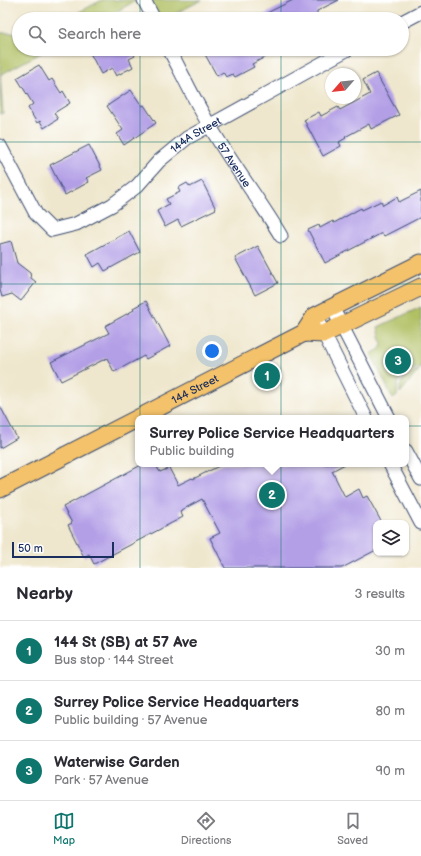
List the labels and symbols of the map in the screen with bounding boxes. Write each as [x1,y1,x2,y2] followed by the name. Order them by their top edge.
[325,68,361,104] north arrow
[168,114,224,156] street label: 144A Street
[214,140,254,190] street label: 57 Avenue
[202,341,222,361] your location
[385,346,411,376] pin: 3
[254,361,280,391] pin: 1
[170,372,221,407] street label: 144 Street
[259,480,285,510] pin: 2
[12,540,114,559] scale bar

